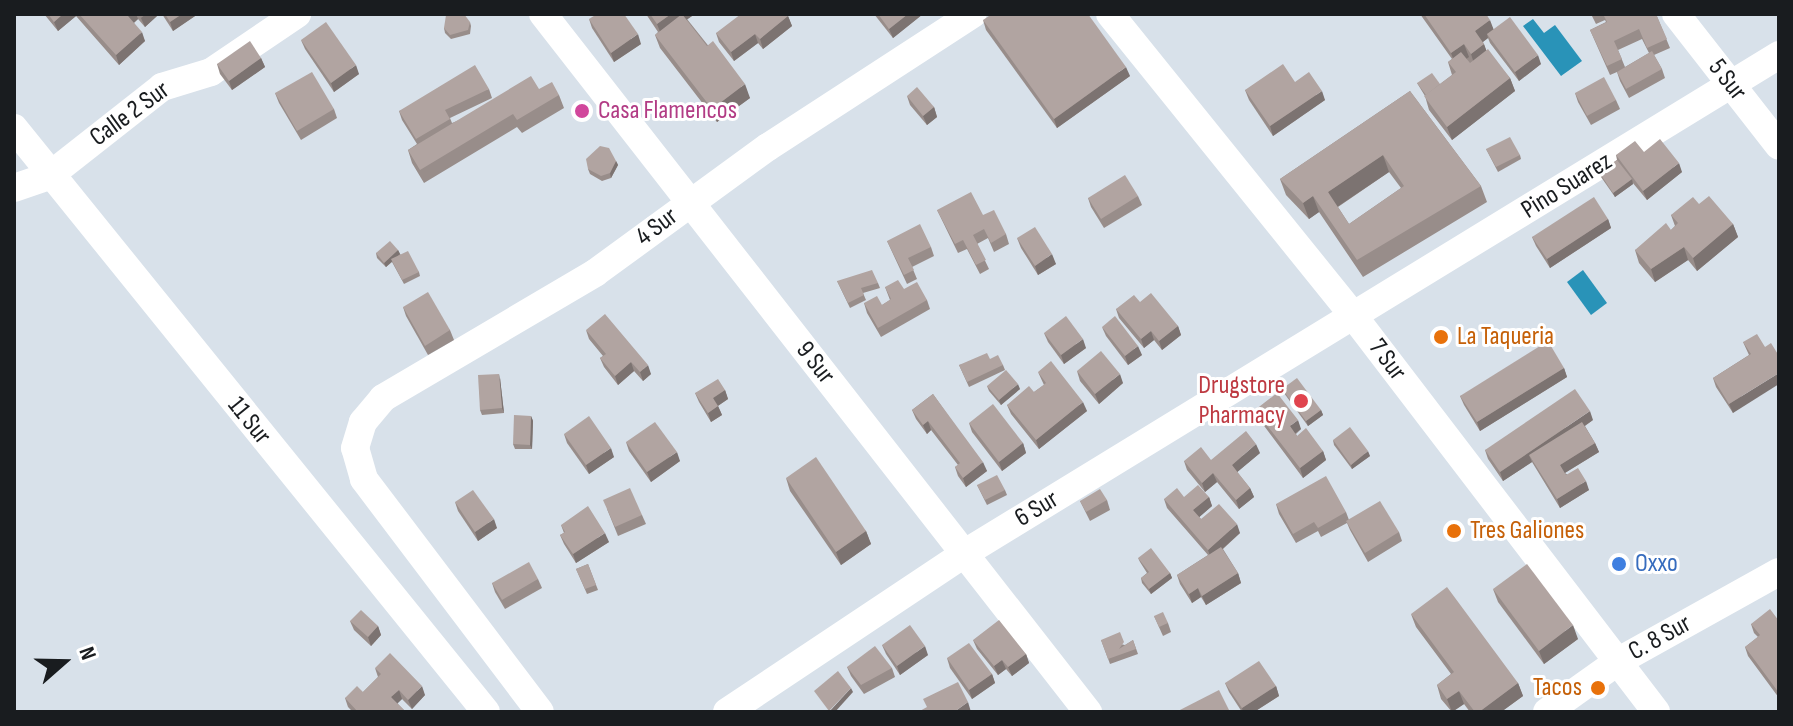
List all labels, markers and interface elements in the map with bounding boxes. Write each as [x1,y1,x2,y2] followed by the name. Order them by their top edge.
[1701,53,1753,107] street label: 5 Sur
[84,75,176,153] street label: Calle 2 Sur
[598,95,737,127] place label: Casa Flamencos
[573,102,591,120] marker: Casa Flamencos
[1516,146,1618,226] street label: Pino Suarez
[630,201,684,253] street label: 4 Sur
[1457,321,1554,353] place label: La Taqueria
[1432,328,1450,346] marker: La Taqueria
[1361,333,1413,387] street label: 7 Sur
[789,336,841,390] street label: 9 Sur
[1198,370,1285,432] place label: Drugstore Pharmacy
[221,391,277,451] street label: 11 Sur
[1292,392,1310,410] marker: Drugstore Pharmacy
[1010,484,1064,534] street label: 6 Sur
[1470,515,1584,547] place label: Tres Galiones
[1445,522,1463,540] marker: Tres Galiones
[1635,548,1678,580] place label: Oxxo
[1610,555,1628,573] marker: Oxxo
[1623,608,1697,668] street label: C. 8 Sur
[24,622,104,702] north arrow
[72,643,102,664] text: N
[1533,672,1582,704] place label: Tacos
[1589,679,1607,697] marker: Tacos

